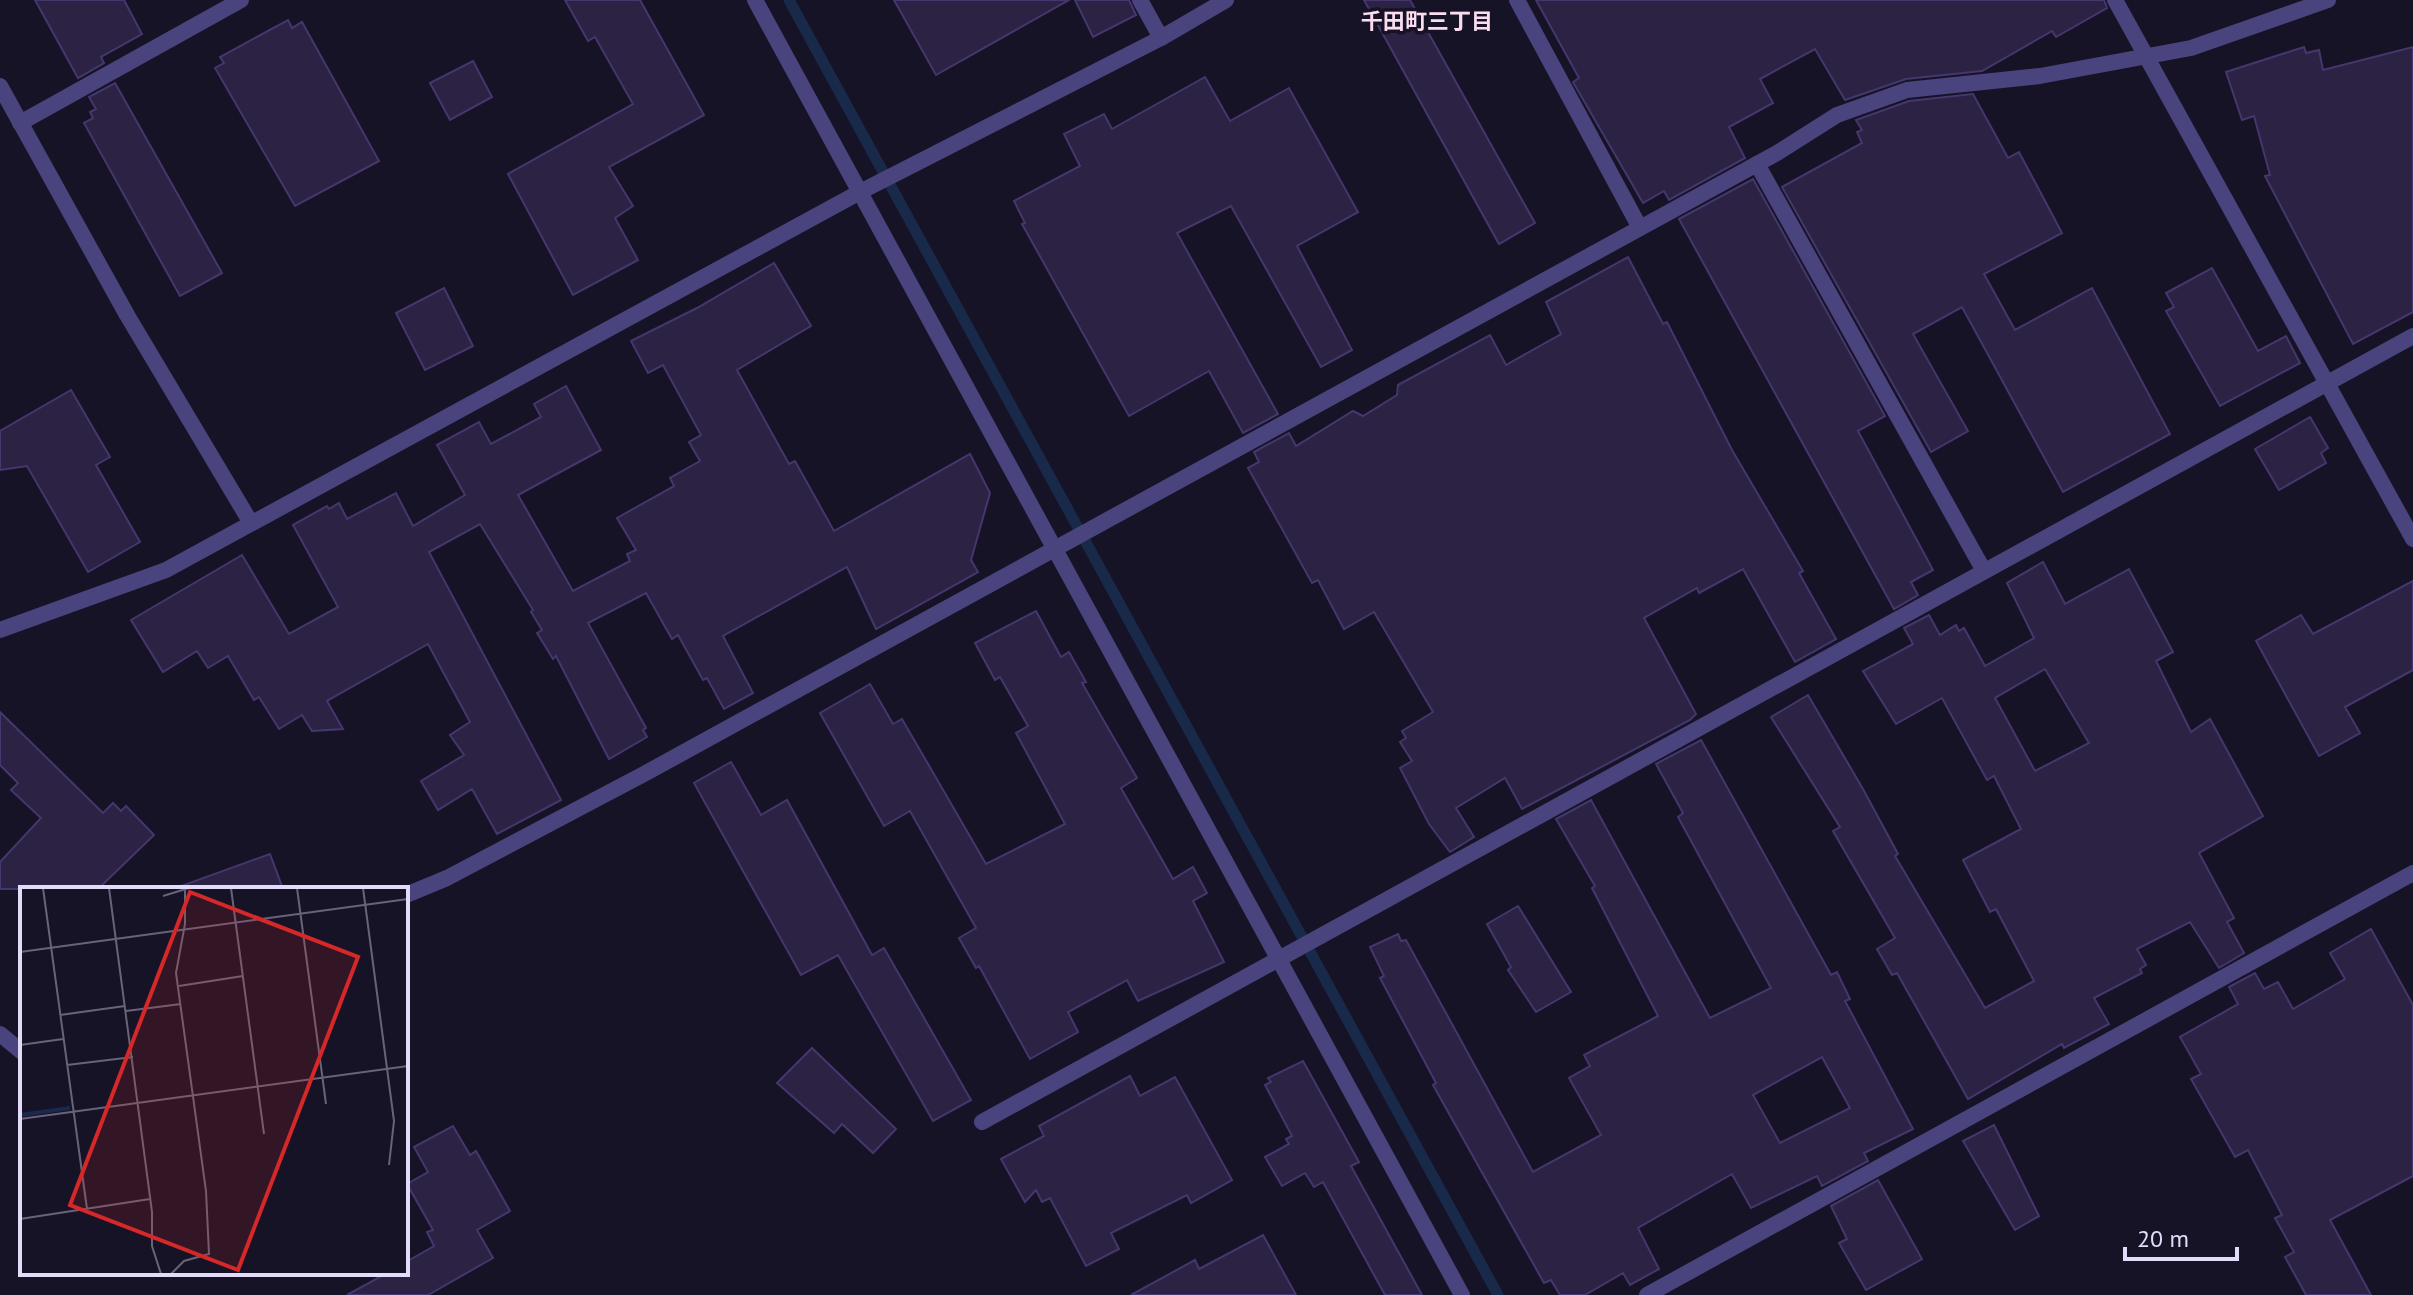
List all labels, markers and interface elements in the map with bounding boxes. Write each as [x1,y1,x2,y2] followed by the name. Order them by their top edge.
[1361,7,1493,35] district label: 千田町三丁目
[20,887,408,1275] inset map
[2125,1211,2237,1261] scale bar
[2137,1223,2189,1254] text: 20 m

